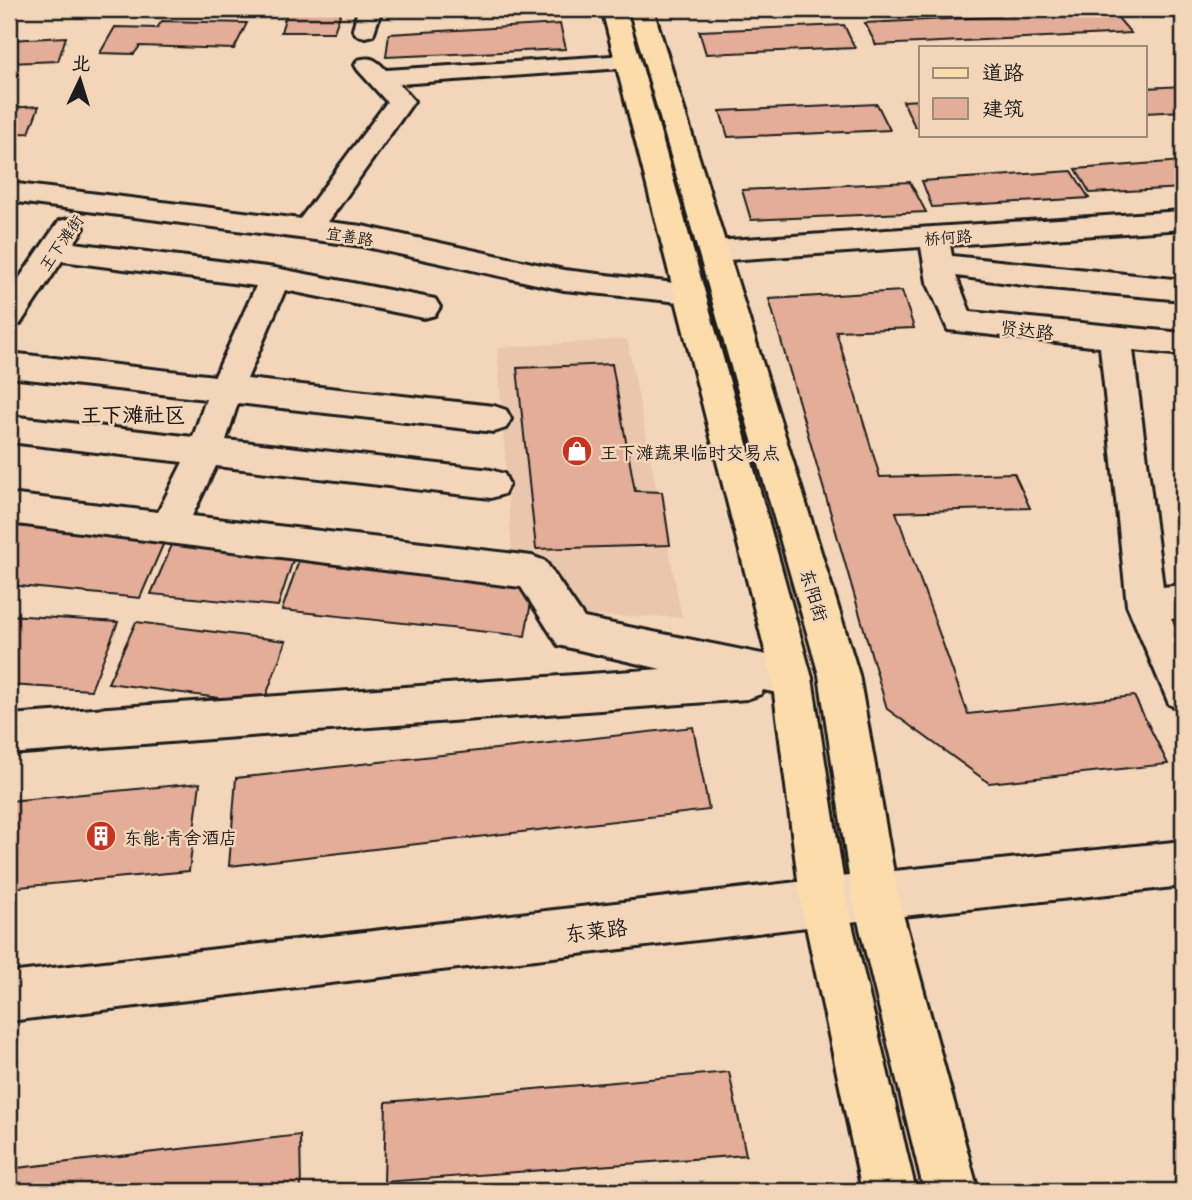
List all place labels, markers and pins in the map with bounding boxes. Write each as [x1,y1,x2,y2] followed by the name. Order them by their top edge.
[560,434,594,468] shop icon: 王下滩蔬果临时交易点
[600,438,780,465] place label: 王下滩蔬果临时交易点
[84,819,118,853] building icon: 东能·青舍酒店
[124,823,237,850] place label: 东能·青舍酒店

